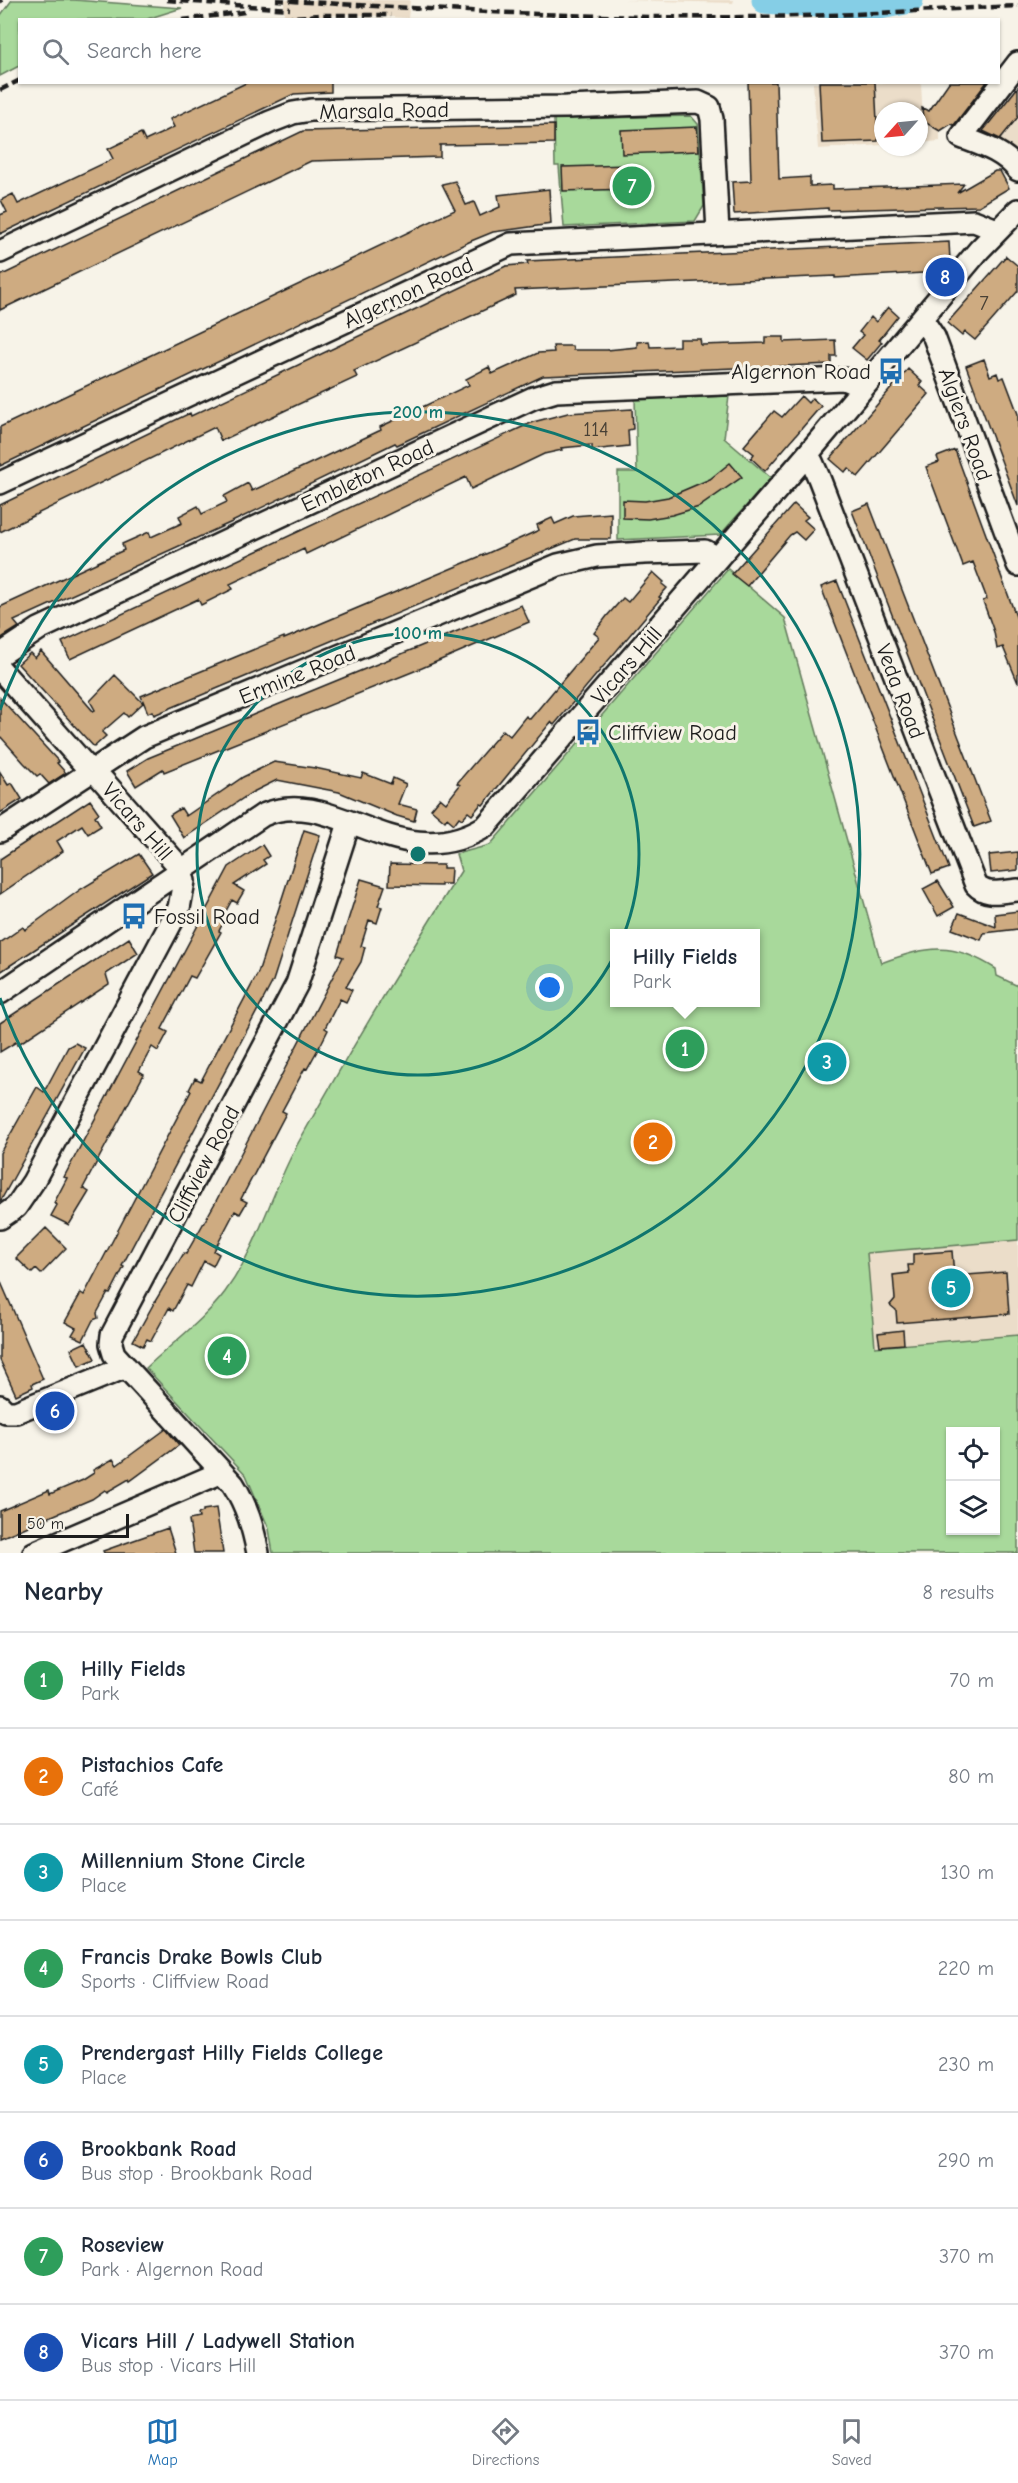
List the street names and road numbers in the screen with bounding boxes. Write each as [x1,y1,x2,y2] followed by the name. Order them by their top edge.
[319,97,449,125] street label: Marsala Road
[340,252,477,334] street label: Algernon Road
[933,364,997,484] street label: Algiers Road
[297,434,438,518] street label: Embleton Road
[586,621,668,710] street label: Vicars Hill
[235,640,359,710] street label: Ermine Road
[870,640,930,742] street label: Veda Road
[96,777,178,866] street label: Vicars Hill
[162,1101,246,1227] street label: Cliffview Road

